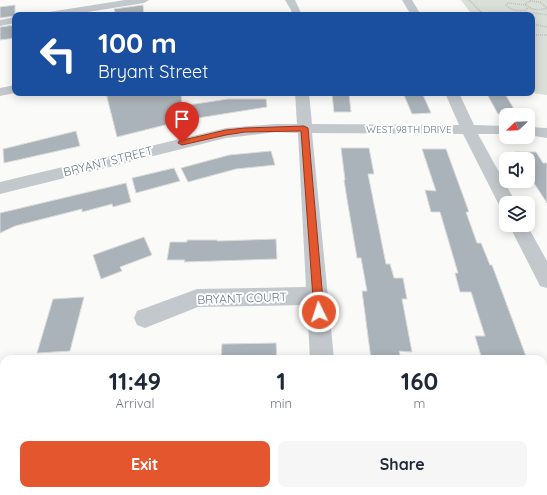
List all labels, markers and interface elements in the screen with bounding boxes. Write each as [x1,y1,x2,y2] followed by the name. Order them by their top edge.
[98,25,177,60] text: 100 m
[32,28,84,80] icon: left
[98,60,208,83] text: Bryant Street
[165,102,199,143] pin
[171,108,193,130] icon: arrive
[499,108,535,144] north arrow
[499,108,535,232] map controls
[366,123,452,136] street label: WEST 98TH DRIVE
[62,143,154,179] street label: BRYANT STREET
[499,152,535,188] button: sound
[499,196,535,232] button: layers
[197,289,287,307] street label: BRYANT COURT
[298,291,340,333] position arrow
[109,366,161,396] text: 11:49
[276,366,286,396] text: 1
[401,366,438,396] text: 160
[116,395,154,411] text: Arrival
[270,395,292,411] text: min
[414,395,425,411] text: m
[20,441,270,487] button: Exit
[278,441,527,487] button: Share

